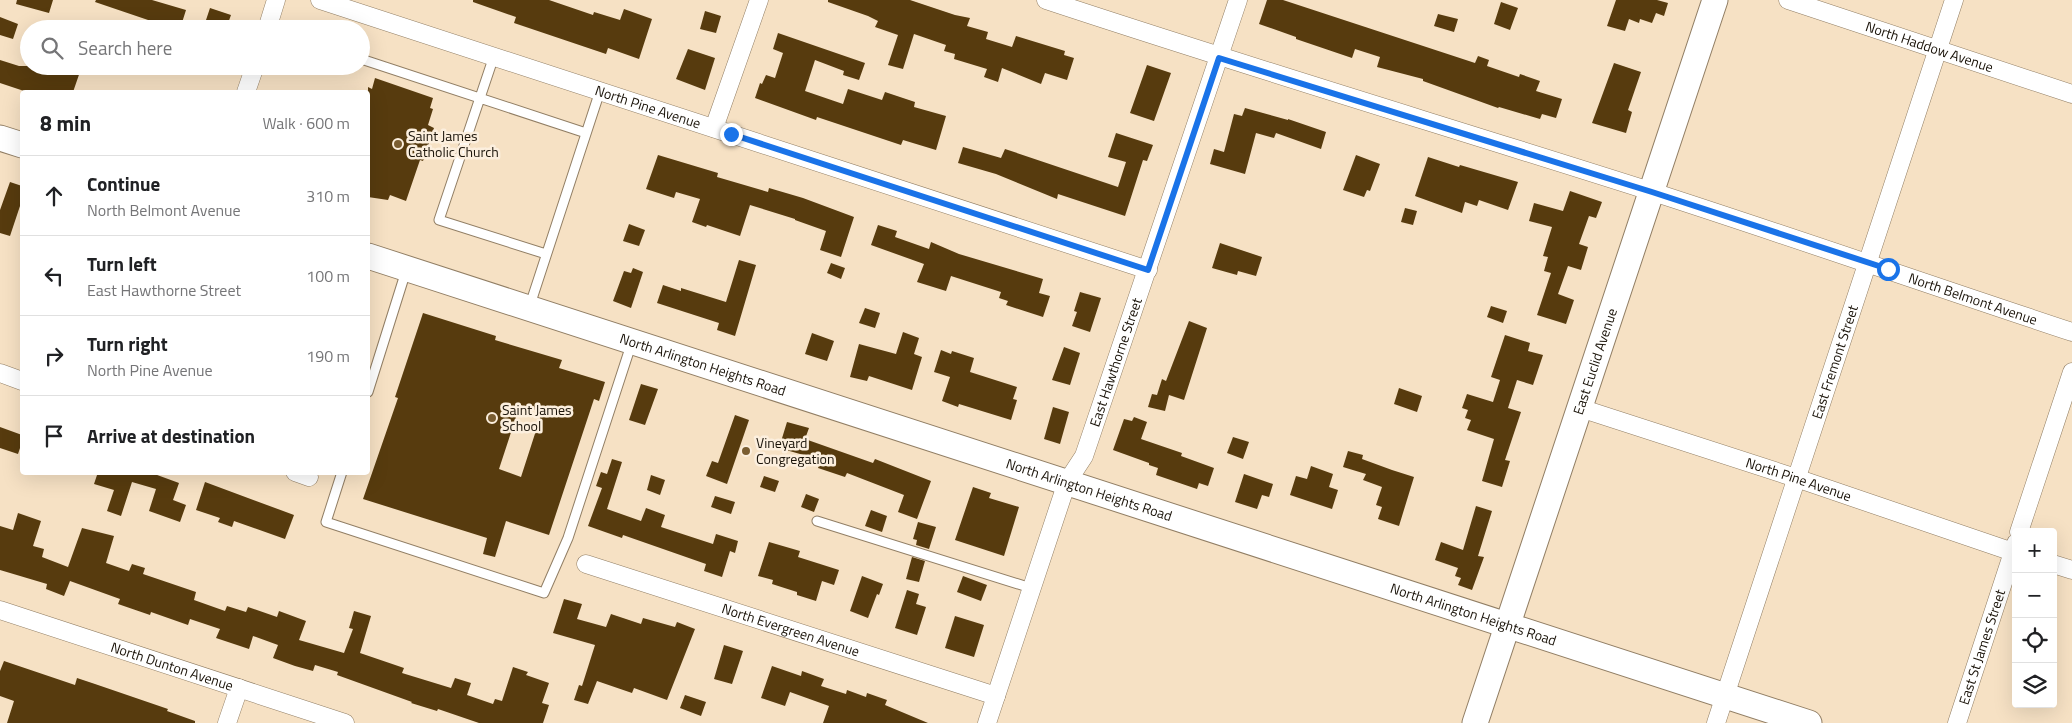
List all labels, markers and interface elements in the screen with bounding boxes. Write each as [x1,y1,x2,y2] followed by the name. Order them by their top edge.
[1863,15,1996,77] street label: North Haddow Avenue
[20,20,370,75] search box
[78,33,172,62] text: Search here
[38,34,66,62] icon: search
[593,79,704,134] street label: North Pine Avenue
[40,107,91,139] text: 8 min
[262,111,350,135] text: Walk · 600 m
[720,123,743,146] route end
[408,125,499,162] place label: Saint James Catholic Church
[392,138,404,150] marker: Saint James Catholic Church
[87,169,160,198] text: Continue
[40,182,68,210] icon: ahead
[306,184,350,208] text: 310 m
[87,198,241,222] text: North Belmont Avenue
[87,249,157,278] text: Turn left
[1877,258,1900,281] route start
[40,262,68,290] icon: left
[306,264,350,288] text: 100 m
[1906,267,2040,330] street label: North Belmont Avenue
[87,278,241,302] text: East Hawthorne Street
[1084,295,1147,429] street label: East Hawthorne Street
[1806,302,1863,422] street label: East Fremont Street
[1567,305,1622,417] street label: East Euclid Avenue
[617,327,789,401] street label: North Arlington Heights Road
[87,329,168,358] text: Turn right
[40,342,68,370] icon: right
[306,344,350,368] text: 190 m
[87,358,213,382] text: North Pine Avenue
[502,399,571,436] place label: Saint James School
[486,412,498,424] marker: Saint James School
[87,421,255,450] text: Arrive at destination
[40,422,68,450] icon: arrive
[756,432,834,469] place label: Vineyard Congregation
[740,445,752,457] marker: Vineyard Congregation
[1743,451,1854,506] street label: North Pine Avenue
[1003,452,1175,526] street label: North Arlington Heights Road
[2012,528,2057,708] map controls
[2012,528,2057,573] button: +
[2012,573,2057,618] button: −
[1388,577,1559,651] street label: North Arlington Heights Road
[1953,586,2010,707] street label: East St James Street
[719,597,862,661] street label: North Evergreen Avenue
[2012,618,2057,663] button: locate
[108,636,236,696] street label: North Dunton Avenue
[2012,663,2057,708] button: layers

